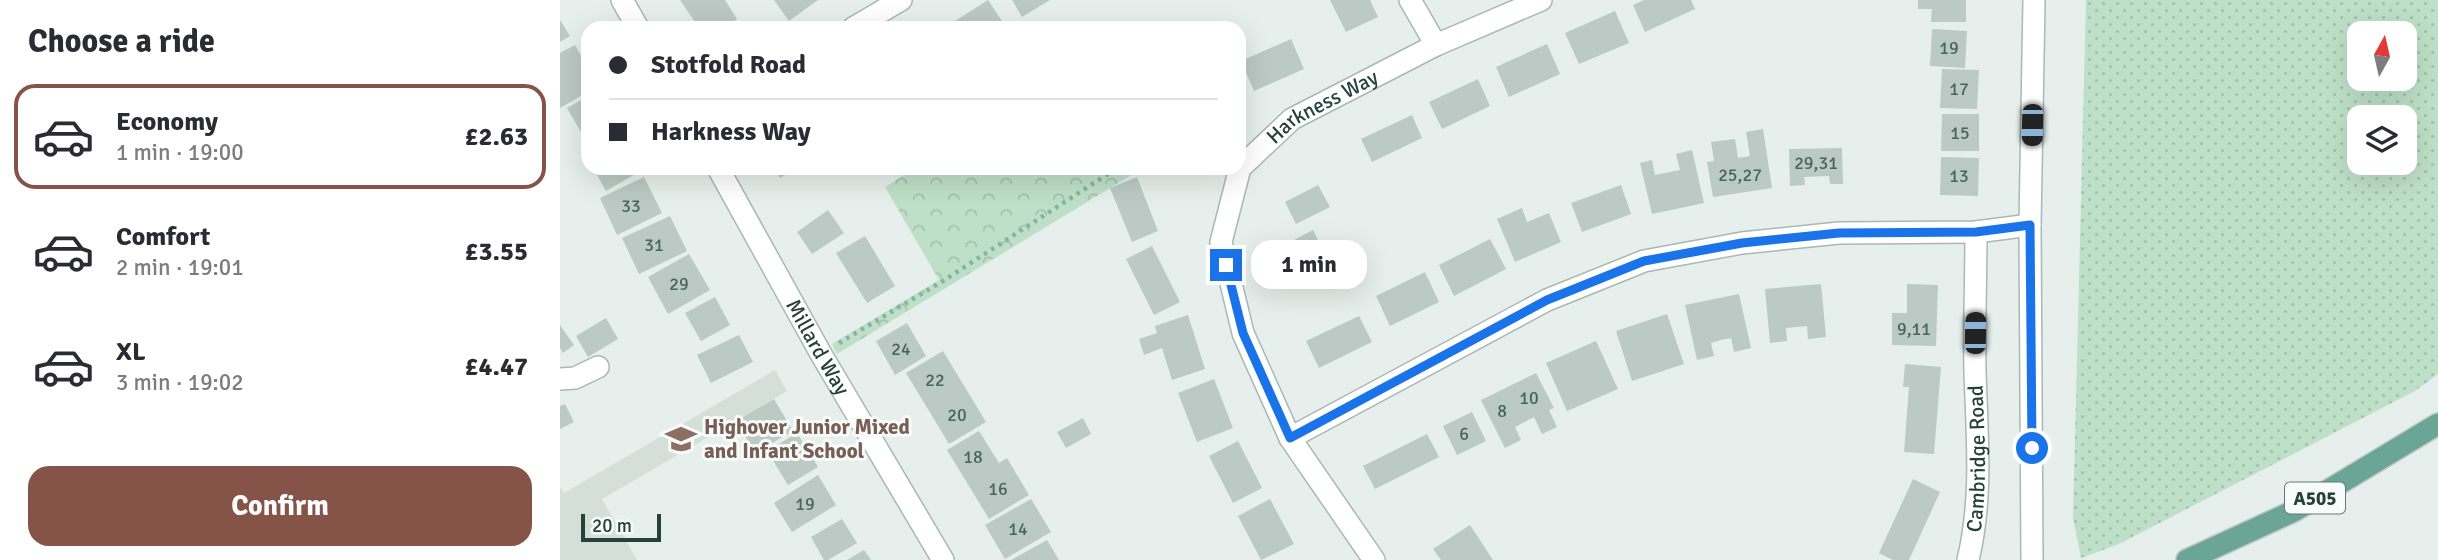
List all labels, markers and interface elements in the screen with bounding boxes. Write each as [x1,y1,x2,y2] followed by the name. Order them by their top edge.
[2347,21,2417,91] north arrow
[2347,21,2417,175] map controls
[28,22,215,61] text: Choose a ride
[1939,37,1959,59] house number: 19
[651,49,806,81] text: Stotfold Road
[1261,64,1383,149] street label: Harkness Way
[1949,78,1969,100] house number: 17
[2022,104,2043,146] car
[32,105,95,168] icon: car
[2347,105,2417,175] button: layers
[116,106,218,138] text: Economy
[651,116,811,148] text: Harkness Way
[464,121,528,153] text: £2.63
[1950,122,1970,144] house number: 15
[116,138,244,167] text: 1 min · 19:00
[1794,152,1838,174] house number: 29,31
[1718,164,1762,186] house number: 25,27
[1949,165,1969,187] house number: 13
[621,195,641,217] house number: 33
[32,220,95,283] icon: car
[116,221,210,253] text: Comfort
[644,234,664,256] house number: 31
[464,236,528,268] text: £3.55
[1250,240,1366,290] callout: 1 min
[1210,249,1242,281] route end
[1281,250,1337,279] text: 1 min
[116,253,244,282] text: 2 min · 19:01
[669,273,689,295] house number: 29
[780,295,855,400] street label: Millard Way
[1965,312,1986,354] car
[1897,318,1931,340] house number: 9,11
[32,335,95,398] icon: car
[116,336,146,368] text: XL
[891,338,911,360] house number: 24
[464,351,528,383] text: £4.47
[116,368,244,397] text: 3 min · 19:02
[925,369,945,391] house number: 22
[1961,385,1991,534] street label: Cambridge Road
[1519,387,1539,409] house number: 10
[1497,400,1507,422] house number: 8
[947,404,967,426] house number: 20
[704,414,910,464] place label: Highover Junior Mixed and Infant School
[664,422,698,456] school or university icon: Highover Junior Mixed and Infant School
[1459,423,1469,445] house number: 6
[2016,432,2048,464] route start
[963,446,983,468] house number: 18
[28,466,532,546] button: Confirm
[988,478,1008,500] house number: 16
[2285,482,2345,513] road number: A505
[795,493,815,515] house number: 19
[581,511,662,543] scale bar
[592,514,632,538] text: 20 m
[1008,518,1028,540] house number: 14

